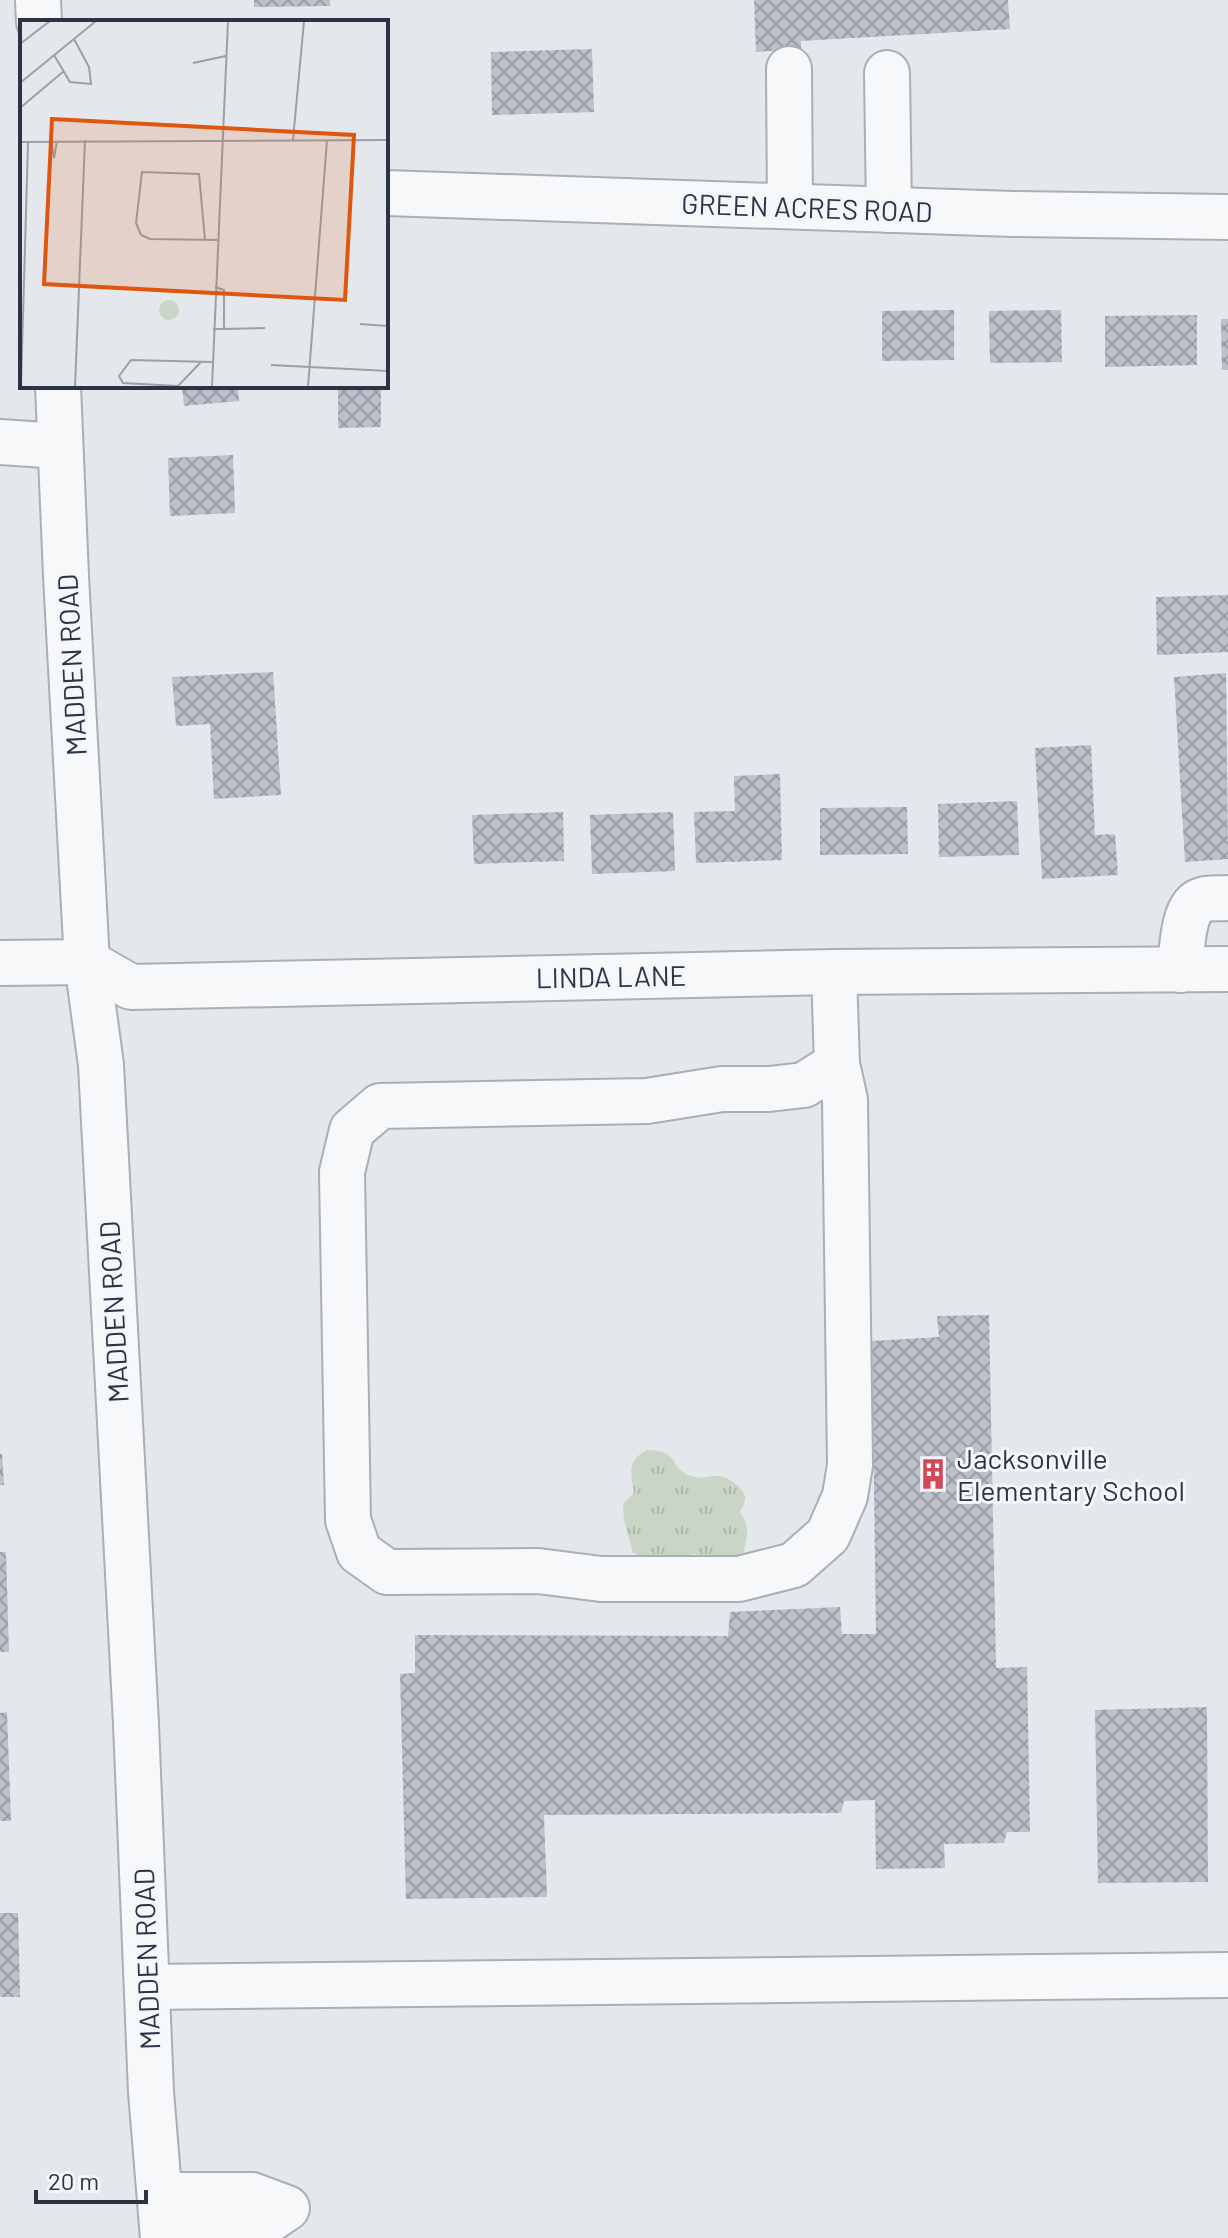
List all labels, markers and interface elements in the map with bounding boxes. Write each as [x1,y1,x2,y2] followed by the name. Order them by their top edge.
[20,20,388,388] inset map
[681,186,933,228] street label: GREEN ACRES ROAD
[49,573,93,757] street label: MADDEN ROAD
[535,958,687,994] street label: LINDA LANE
[91,1220,135,1404] street label: MADDEN ROAD
[957,1441,1185,1507] place label: Jacksonville Elementary School
[916,1457,950,1491] building icon: Jacksonville Elementary School
[126,1868,166,2050] street label: MADDEN ROAD
[36,2154,146,2204] scale bar
[48,2166,99,2195] text: 20 m

